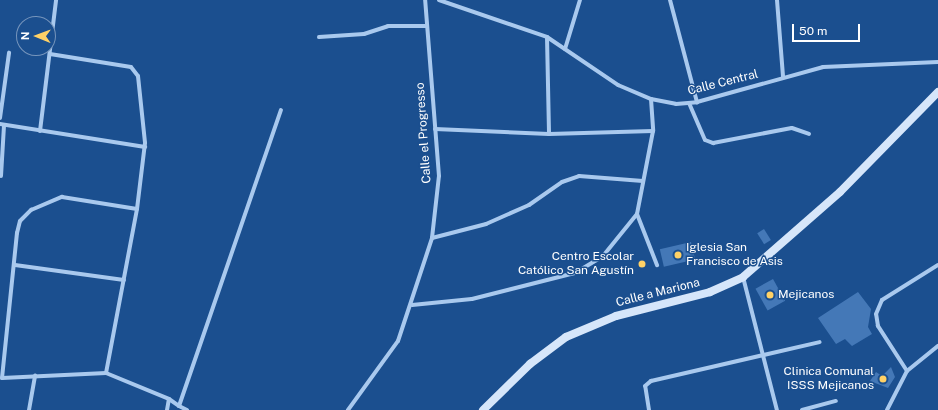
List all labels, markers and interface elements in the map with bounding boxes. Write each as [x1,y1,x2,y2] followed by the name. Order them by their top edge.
[16,16,56,56] north arrow
[794,16,862,42] scale bar
[799,24,827,38] text: 50 m
[19,31,31,40] text: N
[686,67,760,99] street label: Calle Central
[413,82,435,184] street label: Calle el Progresso
[686,241,783,269] place label: Iglesia San Francisco de Asis
[518,250,634,278] place label: Centro Escolar Católico San Agustín
[673,250,683,260] marker: Iglesia San Francisco de Asis
[637,259,647,269] marker: Centro Escolar Católico San Agustín
[614,276,702,310] street label: Calle a Mariona
[778,288,834,302] place label: Mejicanos
[765,290,775,300] marker: Mejicanos
[784,365,874,393] place label: Clinica Comunal ISSS Mejicanos
[877,373,889,385] marker: Clinica Comunal ISSS Mejicanos

